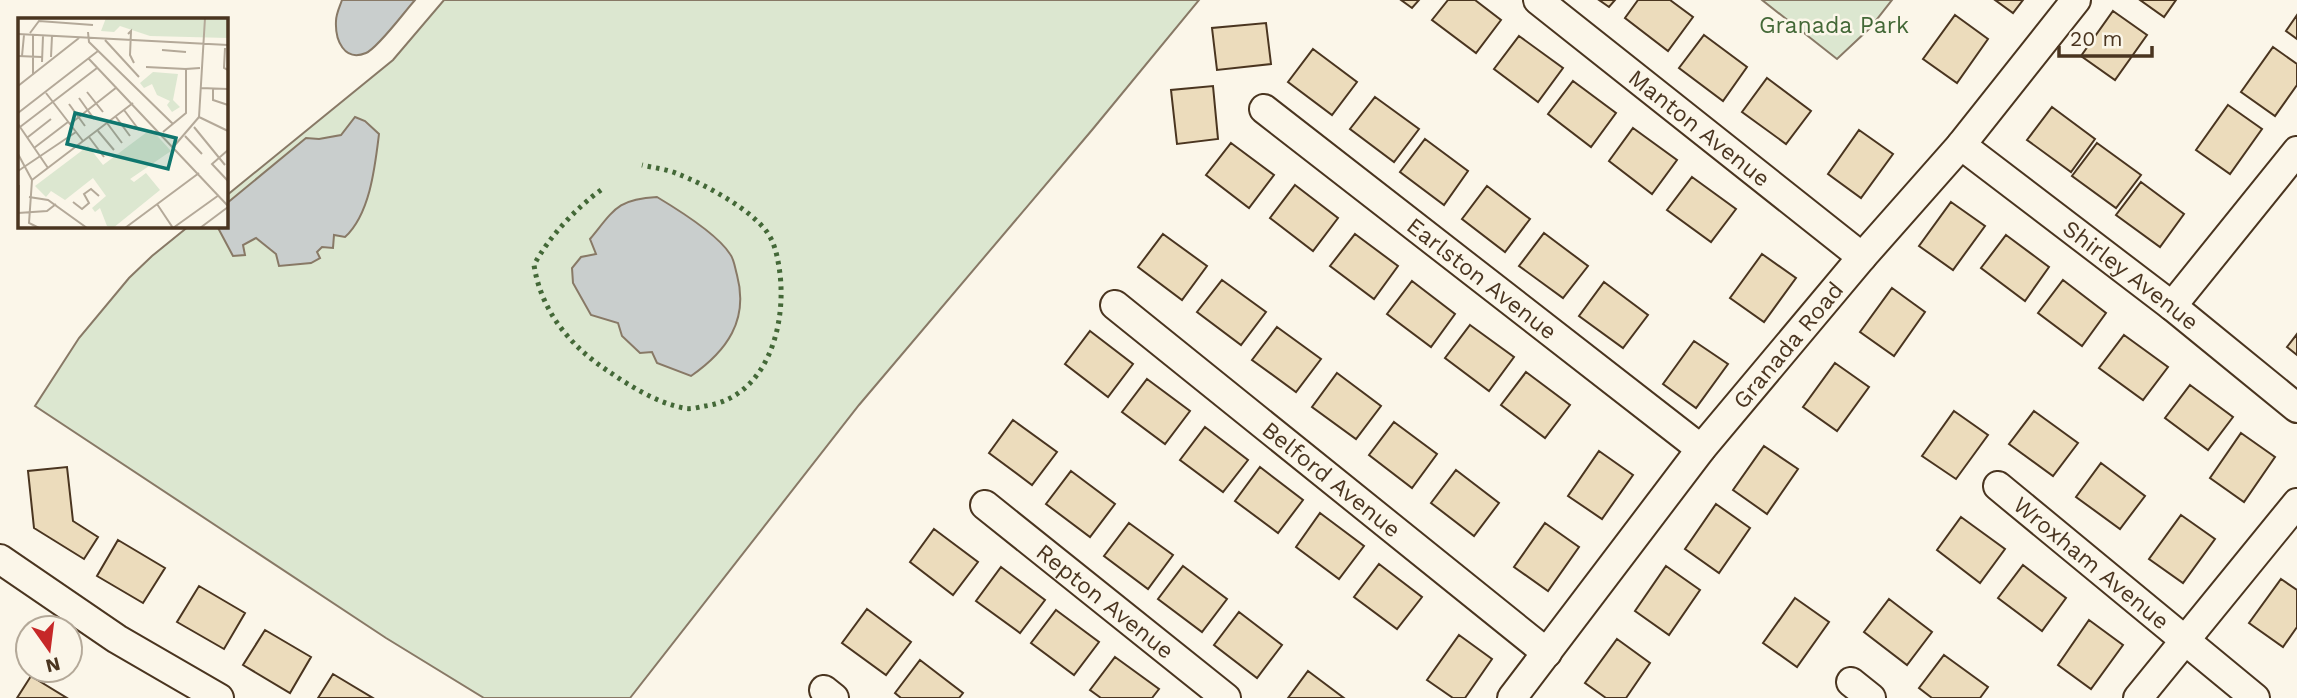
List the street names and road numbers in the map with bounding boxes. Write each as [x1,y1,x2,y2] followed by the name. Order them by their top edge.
[1623,64,1775,192] street label: Manton Avenue
[1402,212,1562,345] street label: Earlston Avenue
[2058,214,2204,336] street label: Shirley Avenue
[1727,276,1849,414] street label: Granada Road
[1257,416,1406,543] street label: Belford Avenue
[2008,491,2175,635] street label: Wroxham Avenue
[1031,538,1179,664] street label: Repton Avenue

